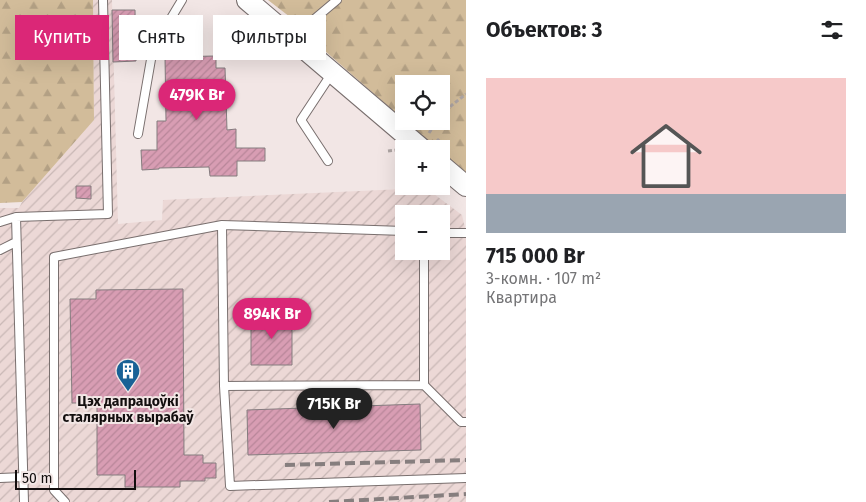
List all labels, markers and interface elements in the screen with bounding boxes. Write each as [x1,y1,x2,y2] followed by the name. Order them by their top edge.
[15,15,109,60] chip: Купить
[119,15,203,60] chip: Снять
[213,15,326,60] chip: Фильтры
[818,16,846,44] icon: filters
[486,17,602,43] text: Объектов: 3
[395,75,450,260] map controls
[395,75,450,130] button: locate
[151,78,243,121] pin: 479K Br
[169,85,225,104] text: 479K Br
[621,111,711,201] icon: home
[395,140,450,195] button: +
[395,205,450,260] button: −
[486,243,585,269] text: 715 000 Br
[486,269,601,288] text: 3-комн. · 107 m²
[486,288,557,307] text: Квартира
[226,298,318,340] pin: 894K Br
[243,304,301,323] text: 894K Br
[115,358,141,392] building icon: Цэх дапрацоўкі сталярных вырабаў
[288,388,380,430] pin: 715K Br
[63,393,194,426] place label: Цэх дапрацоўкі сталярных вырабаў
[307,394,361,413] text: 715K Br
[15,467,136,490] scale bar
[22,470,53,487] text: 50 m

